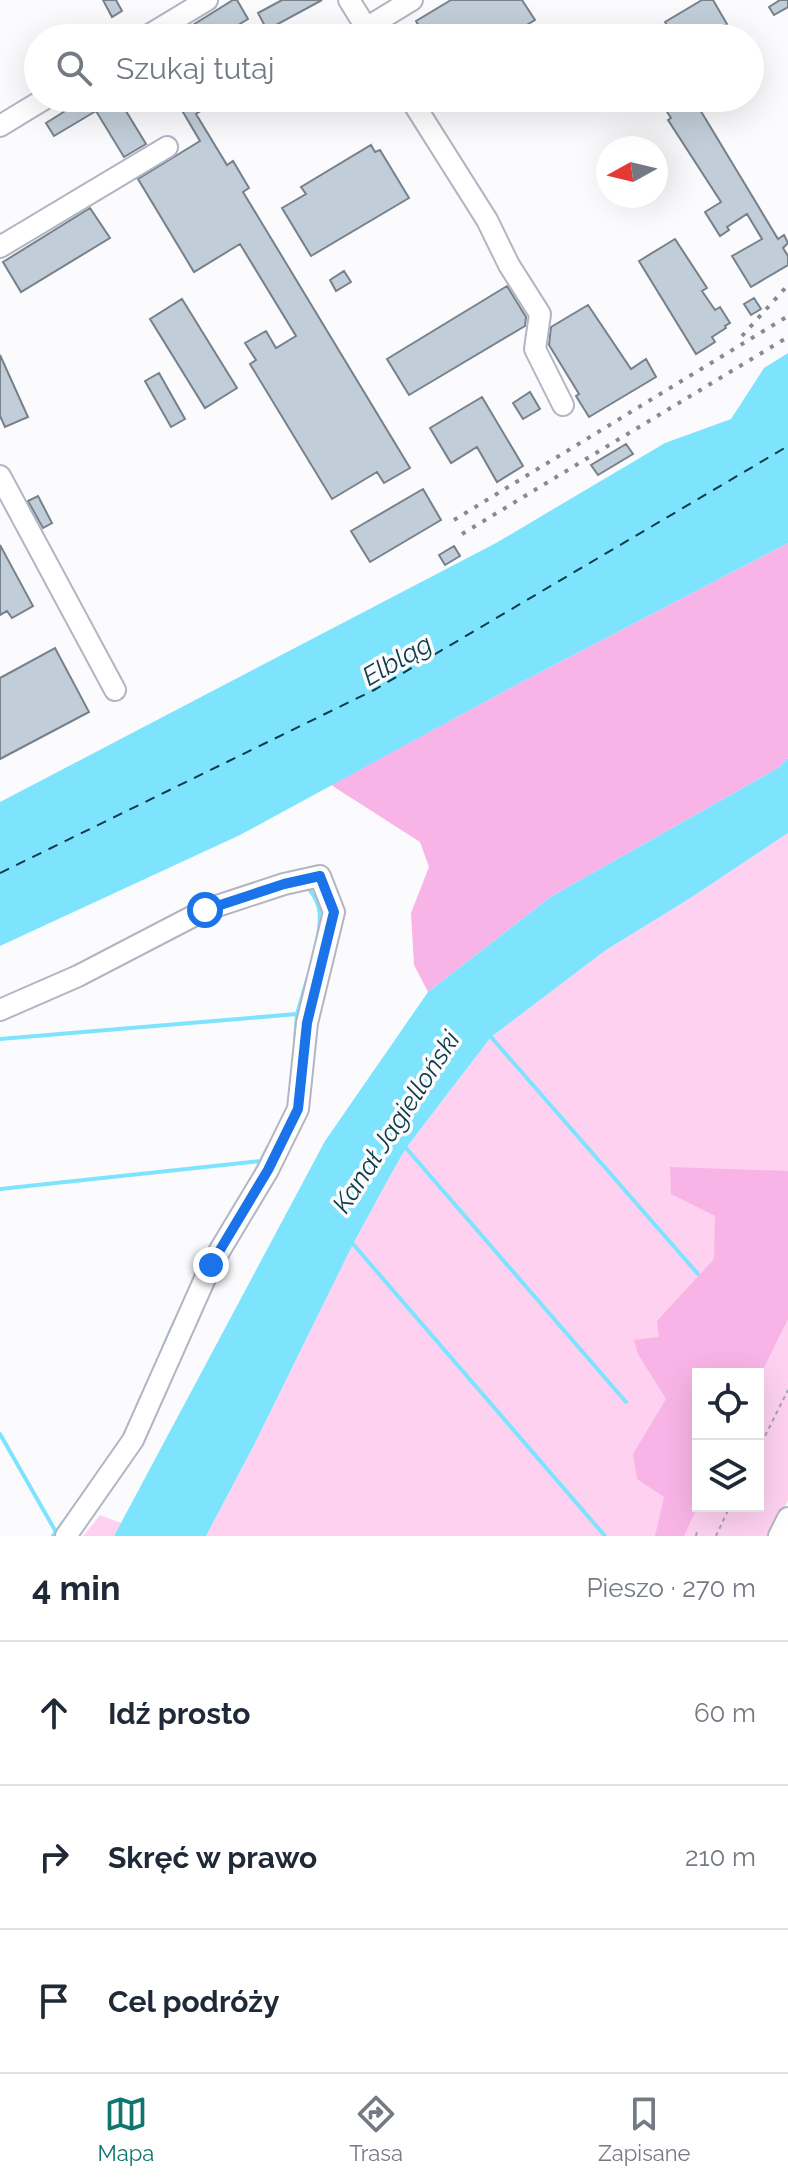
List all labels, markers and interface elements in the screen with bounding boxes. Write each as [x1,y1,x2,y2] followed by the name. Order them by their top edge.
[24,24,764,112] search box
[52,46,96,90] icon: search
[116,51,274,86] text: Szukaj tutaj
[596,136,668,208] north arrow
[357,628,437,692] water label: Elbląg
[187,892,223,928] route start
[326,1024,467,1218] water label: Kanał Jagielloński
[193,1247,229,1283] route end
[692,1368,764,1512] map controls
[692,1368,764,1440] button: locate
[692,1440,764,1512] button: layers
[32,1568,120,1608] text: 4 min
[586,1573,756,1603] text: Pieszo · 270 m
[32,1691,76,1735] icon: ahead
[108,1696,251,1731] text: Idź prosto
[694,1698,756,1728] text: 60 m
[32,1835,76,1879] icon: right
[108,1840,317,1875] text: Skręć w prawo
[685,1842,756,1872] text: 210 m
[32,1979,76,2023] icon: arrive
[108,1984,280,2019] text: Cel podróży
[97,2092,154,2166] tab: Mapa
[349,2092,403,2166] tab: Trasa
[598,2092,691,2166] tab: Zapisane

